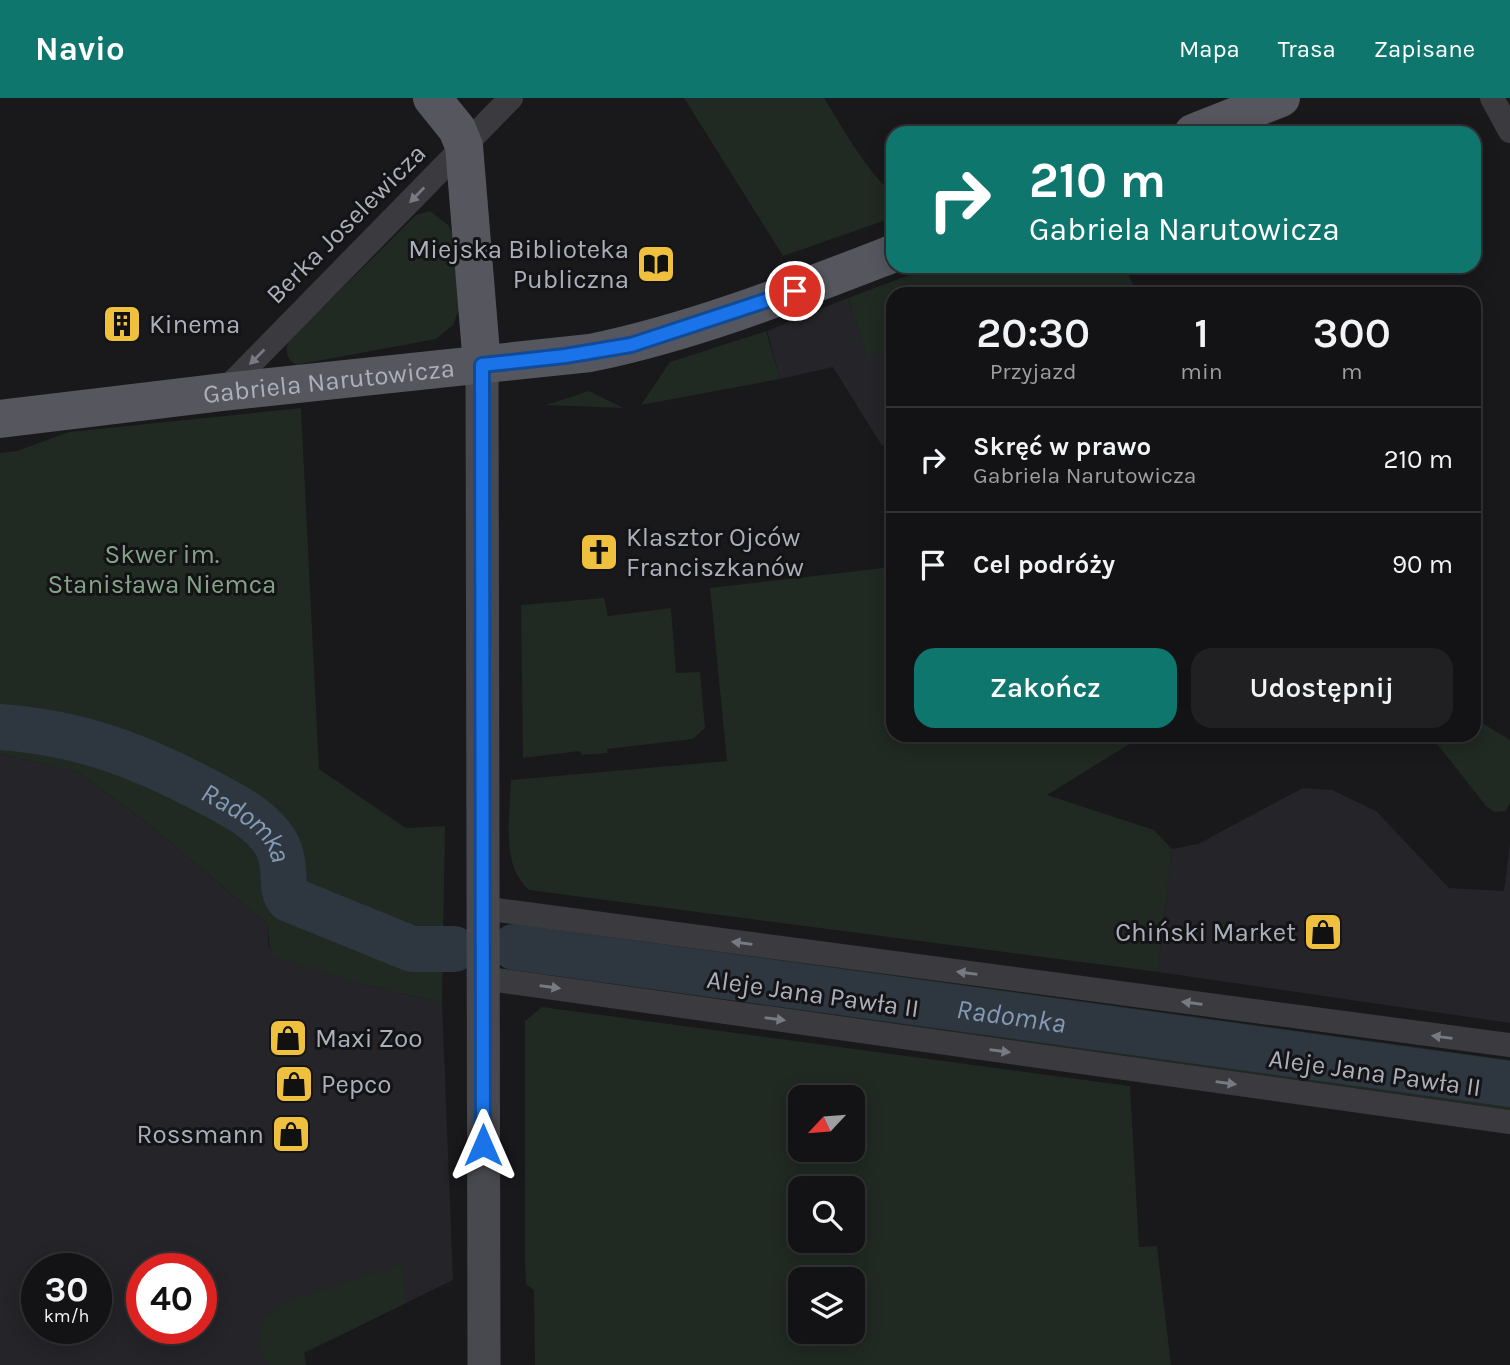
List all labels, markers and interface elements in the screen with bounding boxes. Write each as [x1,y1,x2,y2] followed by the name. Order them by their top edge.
[35,30,125,68] text: Navio
[1179,35,1240,63] text: Mapa
[1278,35,1336,63] text: Trasa
[1374,35,1475,63] text: Zapisane
[260,138,432,310] street label: Berka Joselewicza
[1029,152,1166,209] text: 210 m
[914,154,1005,245] icon: right
[409,186,425,203] one-way arrow
[1029,211,1340,248] text: Gabriela Narutowicza
[408,234,629,295] place label: Miejska Biblioteka Publiczna
[635,243,677,285] library icon: Miejska Biblioteka Publiczna
[765,261,825,321] pin
[776,272,814,310] icon: arrive
[101,303,143,345] building icon: Kinema
[976,308,1090,358] text: 20:30
[1194,308,1209,358] text: 1
[1313,308,1391,358] text: 300
[149,309,240,340] place label: Kinema
[249,349,265,365] one-way arrow
[201,352,456,410] street label: Gabriela Narutowicza
[990,358,1077,385] text: Przyjazd
[1180,358,1223,385] text: min
[1341,358,1363,385] text: m
[973,431,1151,462] text: Skręć w prawo
[914,441,952,479] icon: right
[1383,444,1453,475] text: 210 m
[973,462,1196,489] text: Gabriela Narutowicza
[626,522,804,583] place label: Klasztor Ojców Franciszkanów
[578,531,620,573] church icon: Klasztor Ojców Franciszkanów
[48,539,276,600] park label: Skwer im. Stanisława Niemca
[914,546,952,584] icon: arrive
[973,549,1115,580] text: Cel podróży
[1392,549,1453,580] text: 90 m
[914,648,1177,728] button: Zakończ
[1191,648,1453,728] button: Udostępnij
[196,775,298,866] water label: Radomka
[1302,911,1344,953] shop icon: Chiński Market
[1115,917,1296,948] place label: Chiński Market
[730,937,752,948] one-way arrow
[705,964,921,1024] street label: Aleje Jana Pawła II
[956,967,978,978] one-way arrow
[539,982,561,993] one-way arrow
[954,992,1068,1039] water label: Radomka
[1181,998,1203,1009] one-way arrow
[764,1014,786,1025] one-way arrow
[267,1017,309,1059] shop icon: Maxi Zoo
[315,1023,422,1054] place label: Maxi Zoo
[1431,1031,1453,1042] one-way arrow
[1267,1043,1483,1103] street label: Aleje Jana Pawła II
[990,1046,1012,1057] one-way arrow
[273,1063,315,1105] shop icon: Pepco
[321,1069,392,1100] place label: Pepco
[1215,1077,1237,1088] one-way arrow
[788,1085,864,1162] north arrow
[788,1085,865,1344] map controls
[446,1108,520,1182] position arrow
[270,1113,312,1155] shop icon: Rossmann
[137,1119,264,1150] place label: Rossmann
[788,1176,865,1253] button: search
[126,1253,217,1344] speed limit sign: 40
[788,1267,865,1344] button: layers
[45,1269,88,1310] text: 30
[44,1305,89,1327] text: km/h

